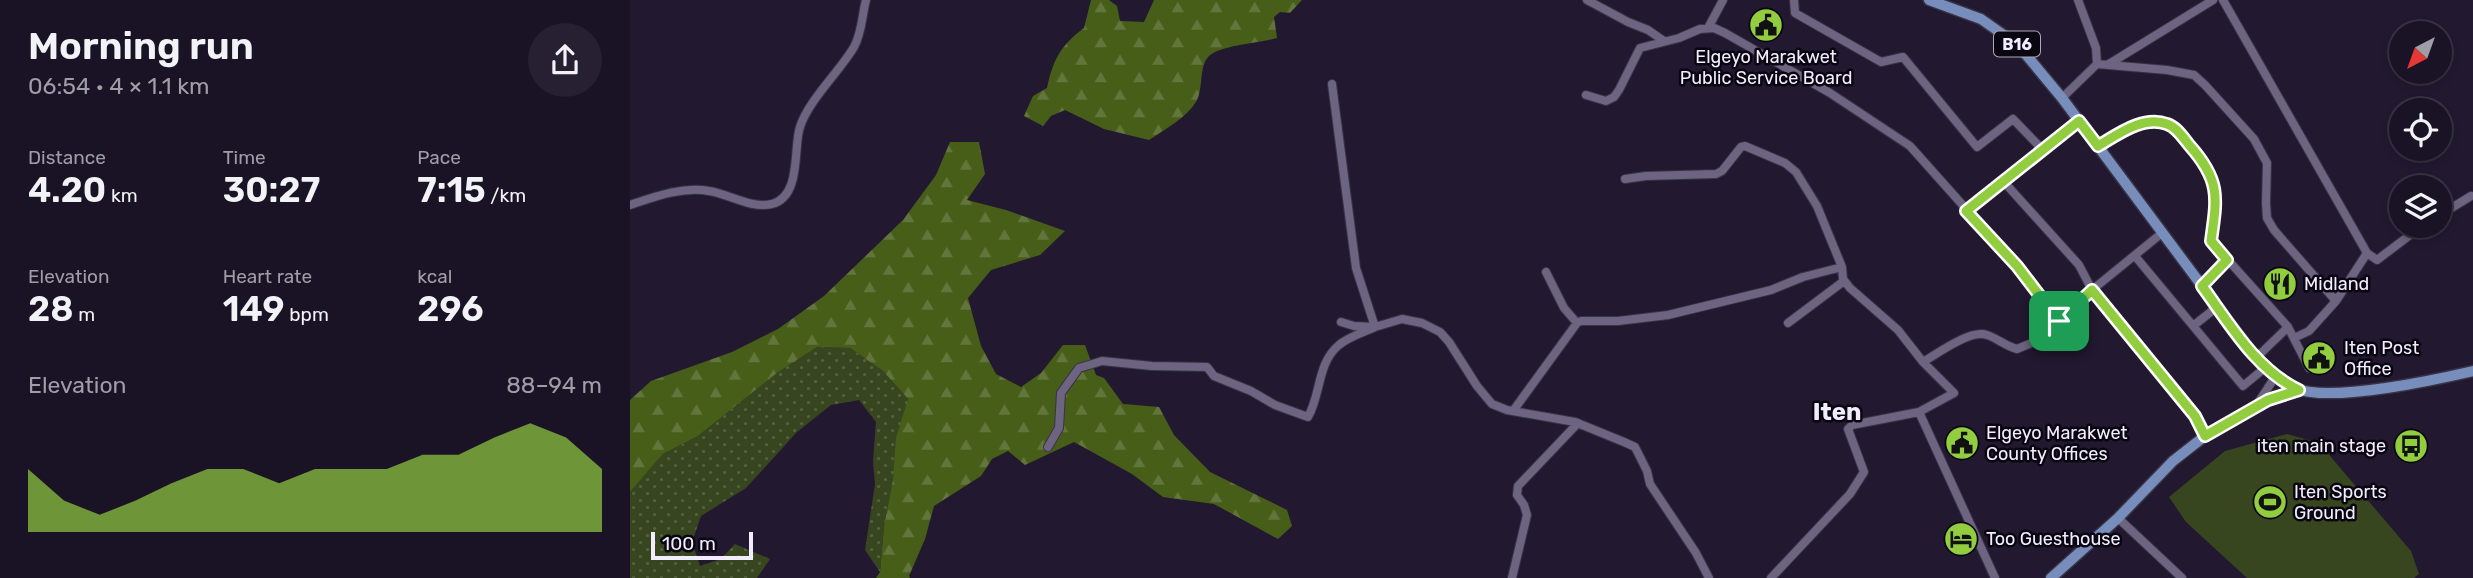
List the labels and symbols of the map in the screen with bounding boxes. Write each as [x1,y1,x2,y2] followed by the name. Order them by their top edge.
[1747,6,1785,44] public building icon: Elgeyo Marakwet Public Service Board
[2389,21,2452,84] north arrow
[1994,32,2040,56] road number: B16
[1680,46,1852,89] place label: Elgeyo Marakwet Public Service Board
[2261,265,2299,303] restaurant icon: Midland
[2304,273,2369,295] place label: Midland
[2029,291,2089,351] pin
[2344,337,2419,380] place label: Iten Post Office
[2300,339,2338,377] public building icon: Iten Post Office
[1813,398,1861,426] district label: Iten
[1986,422,2128,465] place label: Elgeyo Marakwet County Offices
[1943,424,1981,462] public building icon: Elgeyo Marakwet County Offices
[2392,427,2430,465] bus stop icon: iten main stage
[2257,435,2386,457] place label: iten main stage
[2294,481,2387,524] place label: Iten Sports Ground
[2251,483,2289,521] sports icon: Iten Sports Ground
[1942,520,1980,558] hotel icon: Too Guesthouse
[1986,528,2121,550] place label: Too Guesthouse
[651,529,752,561] scale bar

